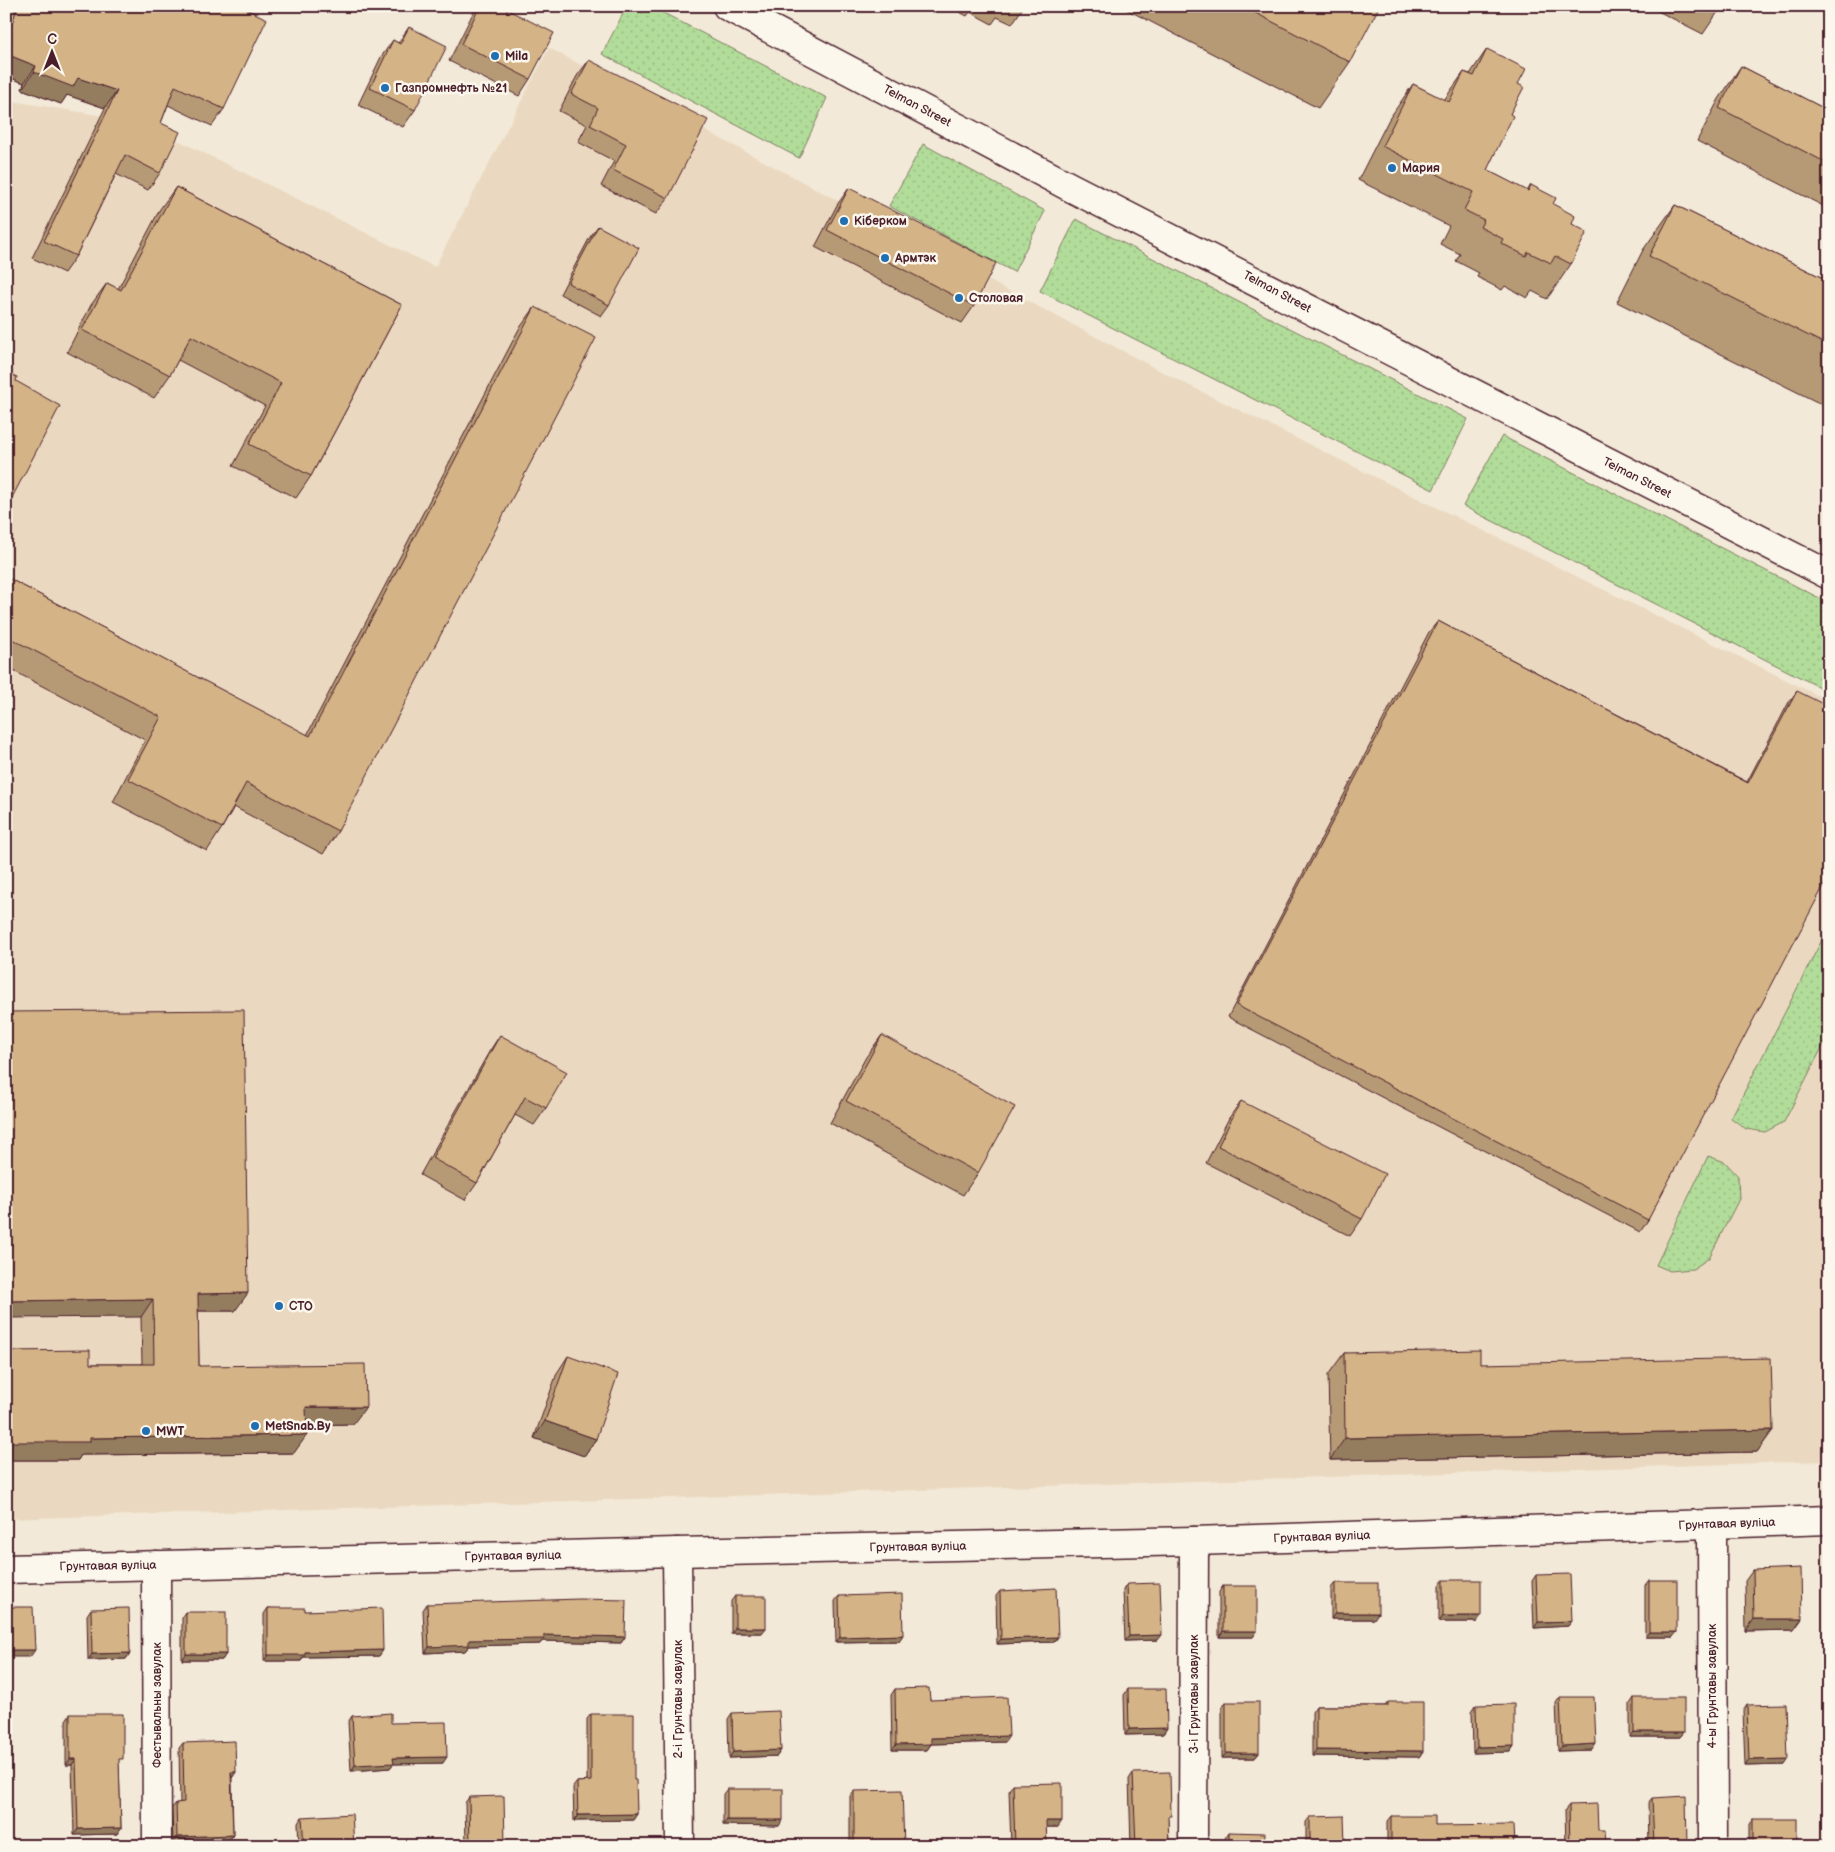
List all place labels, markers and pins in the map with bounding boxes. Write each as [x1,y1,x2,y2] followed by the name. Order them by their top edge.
[505,49,528,64] place label: Mila
[489,50,501,62] marker: Mila
[395,81,507,96] place label: Газпромнефть №21
[379,82,391,94] marker: Газпромнефть №21
[1402,161,1440,176] place label: Мария
[1386,162,1398,174] marker: Мария
[854,214,907,229] place label: Кіберком
[838,215,850,227] marker: Кіберком
[894,251,937,266] place label: Армтэк
[879,252,891,264] marker: Армтэк
[969,291,1023,306] place label: Столовая
[953,292,965,304] marker: Столовая
[289,1299,313,1314] place label: СТО
[273,1300,285,1312] marker: СТО
[265,1419,331,1434] place label: MetSnab.By
[249,1420,261,1432] marker: MetSnab.By
[156,1424,184,1439] place label: MWT
[140,1425,152,1437] marker: MWT

